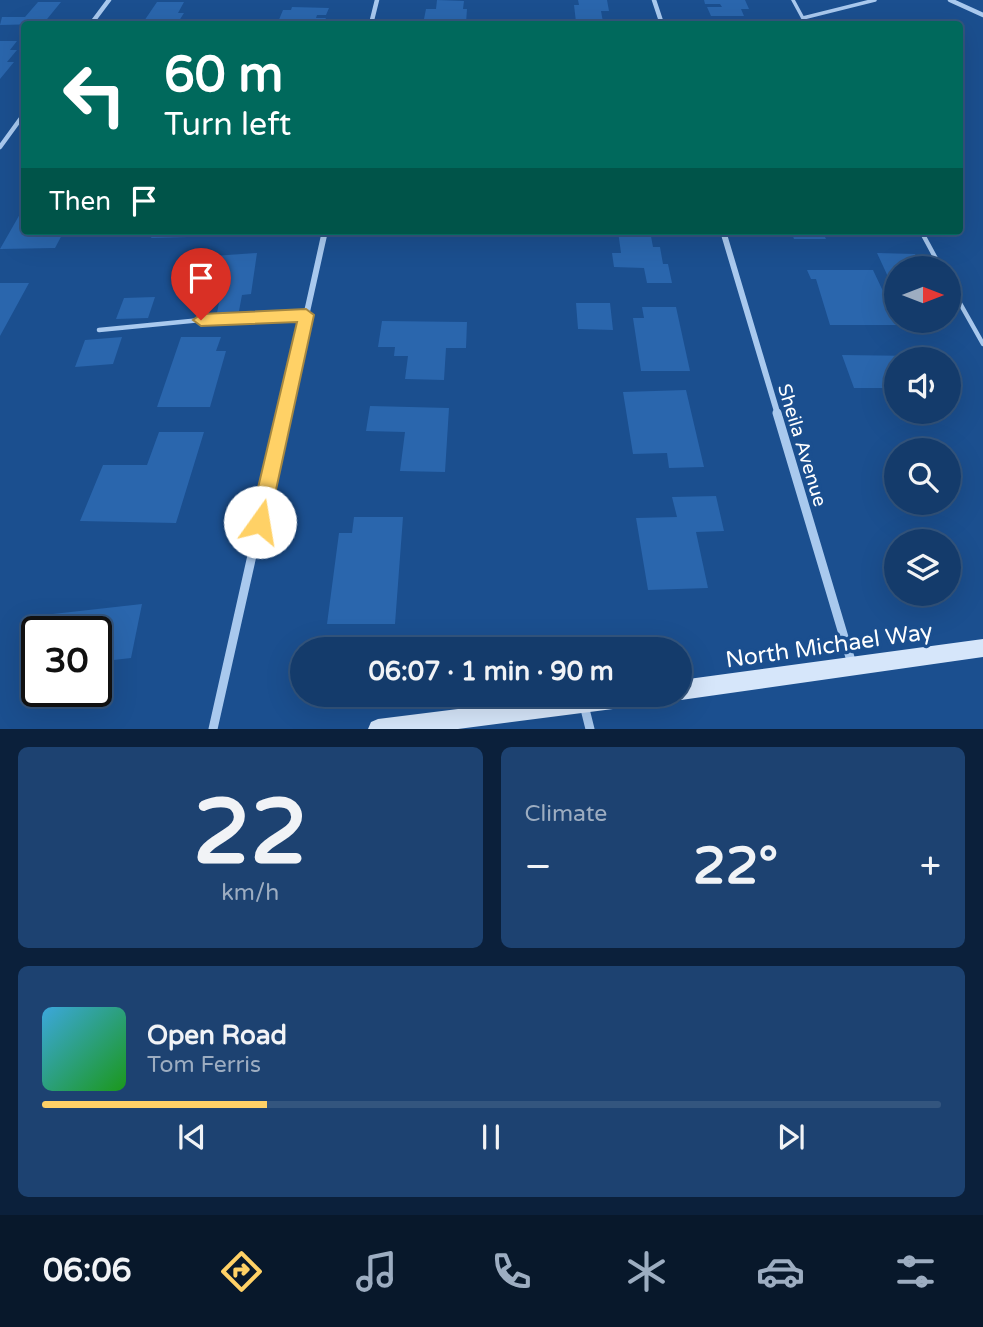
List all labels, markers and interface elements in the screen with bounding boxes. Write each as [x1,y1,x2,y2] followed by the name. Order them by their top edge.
[164,46,283,105] text: 60 m
[49,49,140,140] icon: left
[164,106,291,144] text: Turn left
[125,182,163,220] icon: arrive
[49,186,111,217] text: Then
[171,248,231,320] pin
[884,256,961,332] north arrow
[884,256,961,606] map controls
[182,259,220,297] icon: arrive
[884,347,961,424] button: sound
[773,381,831,509] street label: Sheila Avenue
[884,438,961,515] button: search
[223,485,297,559] position arrow
[884,529,961,606] button: layers
[21,616,112,707] speed limit sign: 30
[724,618,934,674] street label: North Michael Way
[368,656,614,687] text: 06:07 · 1 min · 90 m
[193,778,307,888] text: 22
[525,800,607,828] text: Climate
[693,835,778,898] text: 22°
[525,844,552,890] text: −
[920,844,941,890] text: +
[221,879,279,907] text: km/h
[147,1020,287,1051] text: Open Road
[147,1051,261,1079] text: Tom Ferris
[173,1118,211,1156] icon: previous
[472,1118,510,1156] icon: pause
[772,1118,810,1156] icon: next
[217,1247,266,1296] icon: directions
[352,1247,401,1296] icon: music
[487,1247,536,1296] icon: phone
[622,1247,671,1296] icon: climate
[756,1247,805,1296] icon: car
[891,1247,940,1296] icon: filters
[43,1252,132,1290] text: 06:06

